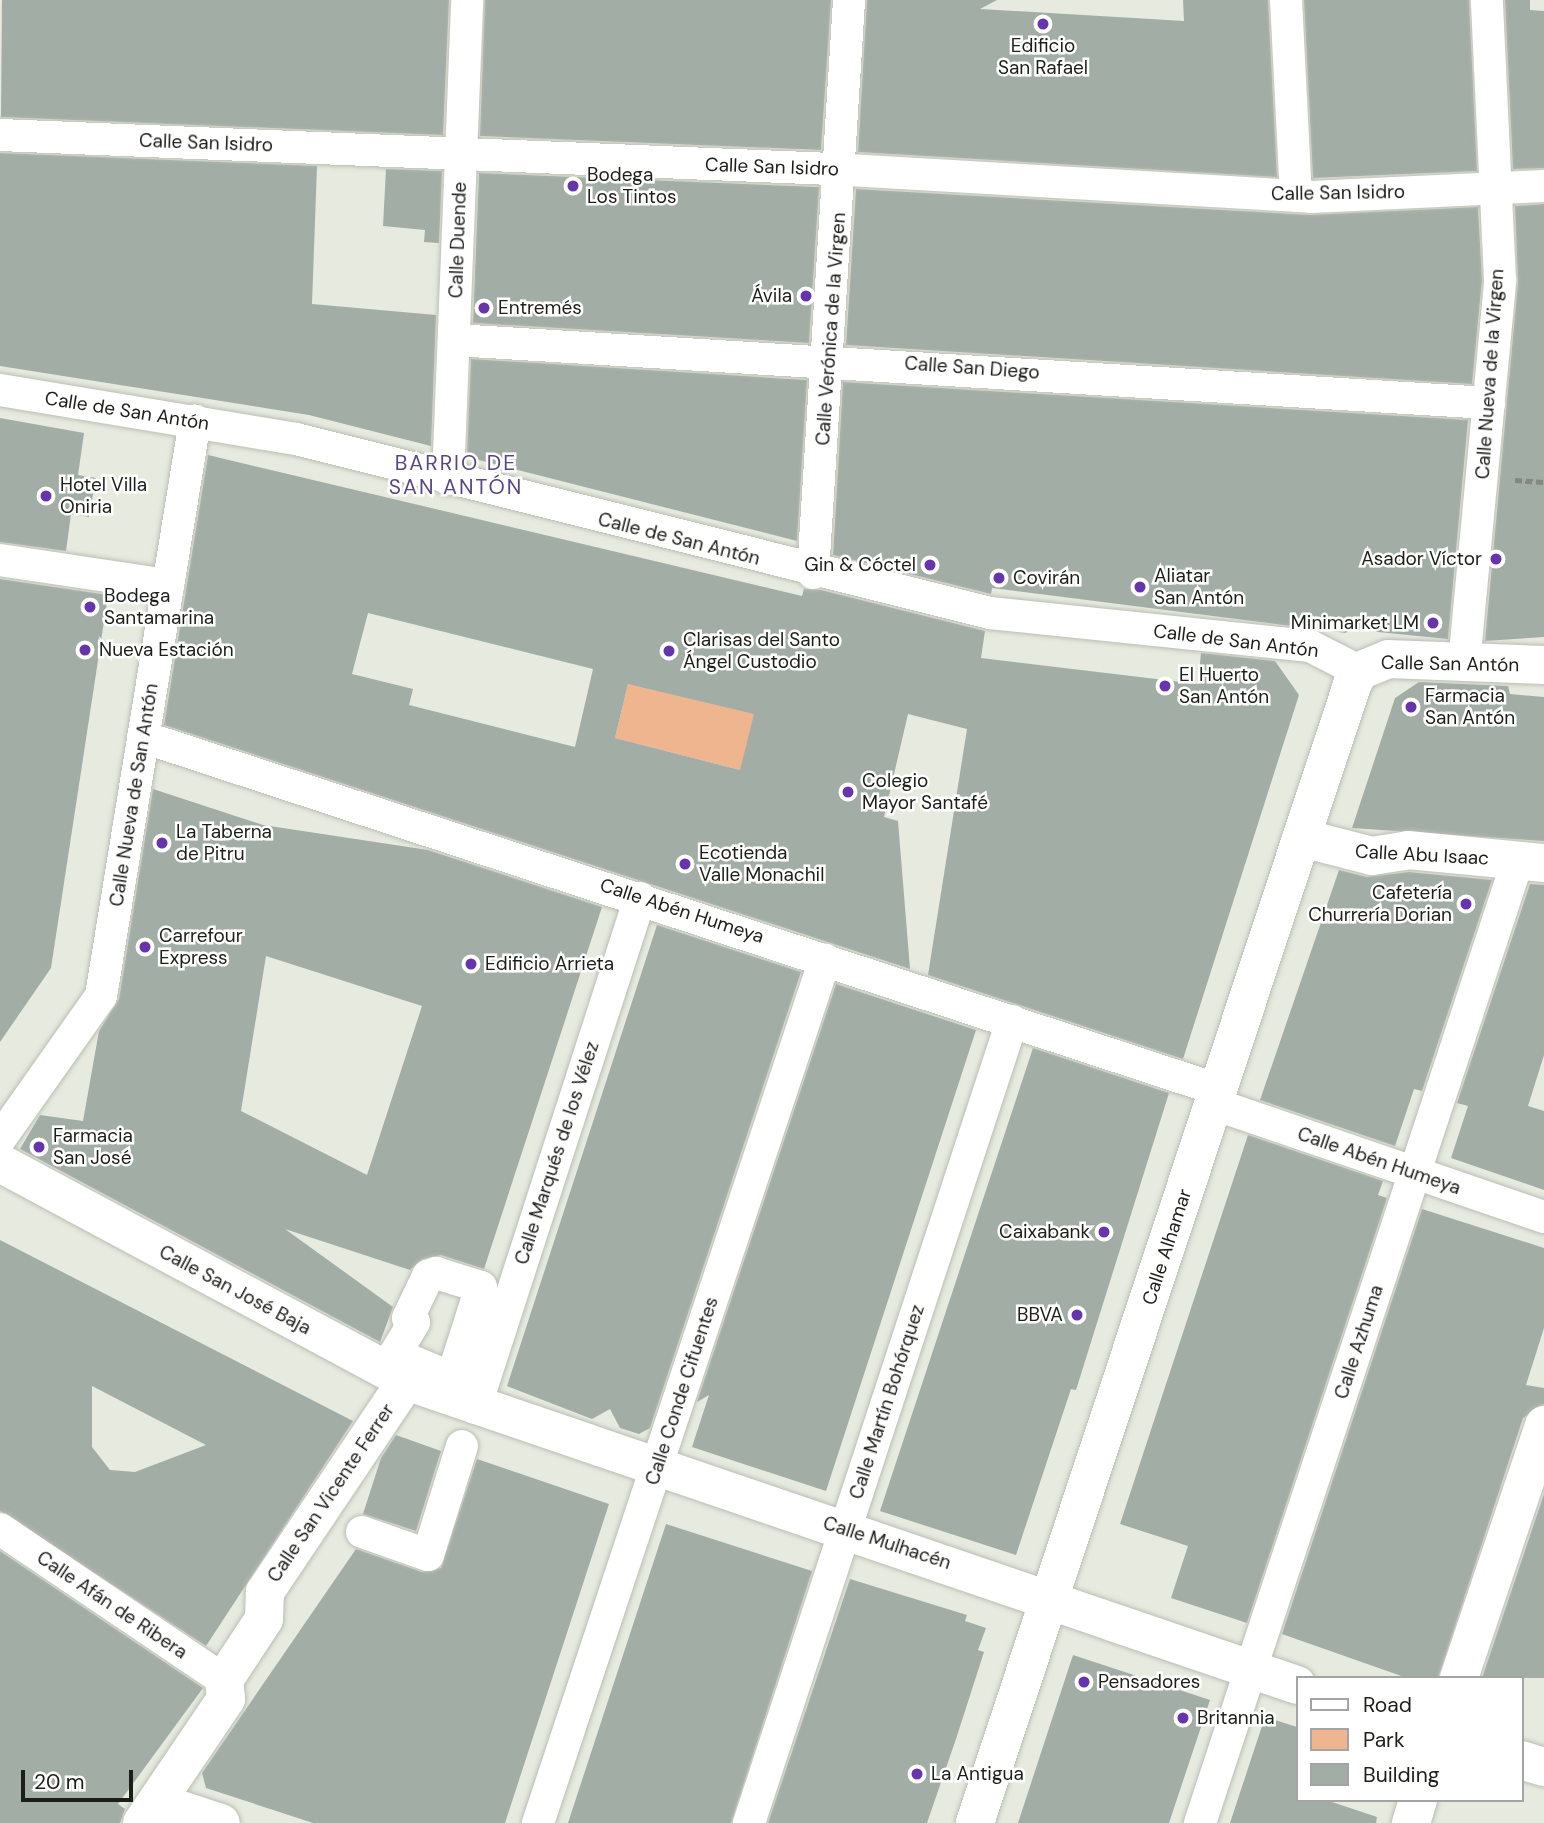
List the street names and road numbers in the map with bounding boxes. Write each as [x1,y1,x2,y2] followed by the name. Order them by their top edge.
[139,129,273,157] street label: Calle San Isidro
[705,153,839,181] street label: Calle San Isidro
[1271,180,1405,206] street label: Calle San Isidro
[445,181,471,299] street label: Calle Duende
[811,212,851,446] street label: Calle Verónica de la Virgen
[1471,268,1509,480] street label: Calle Nueva de la Virgen
[904,352,1040,384] street label: Calle San Diego
[43,387,211,435] street label: Calle de San Antón
[596,508,762,570] street label: Calle de San Antón
[1152,620,1320,662] street label: Calle de San Antón
[1381,651,1519,677] street label: Calle San Antón
[105,682,163,908] street label: Calle Nueva de San Antón
[1354,840,1490,870] street label: Calle Abu Isaac
[597,874,767,948] street label: Calle Abén Humeya
[510,1039,604,1267] street label: Calle Marqués de los Vélez
[1294,1122,1464,1200] street label: Calle Abén Humeya
[1138,1186,1196,1308] street label: Calle Alhamar
[155,1240,315,1340] street label: Calle San José Baja
[1330,1282,1388,1402] street label: Calle Azhuma
[641,1294,723,1488] street label: Calle Conde Cifuentes
[845,1302,929,1502] street label: Calle Martín Bohórquez
[263,1399,399,1587] street label: Calle San Vicente Ferrer
[820,1512,954,1574] street label: Calle Mulhacén
[32,1546,192,1664] street label: Calle Afán de Ribera

